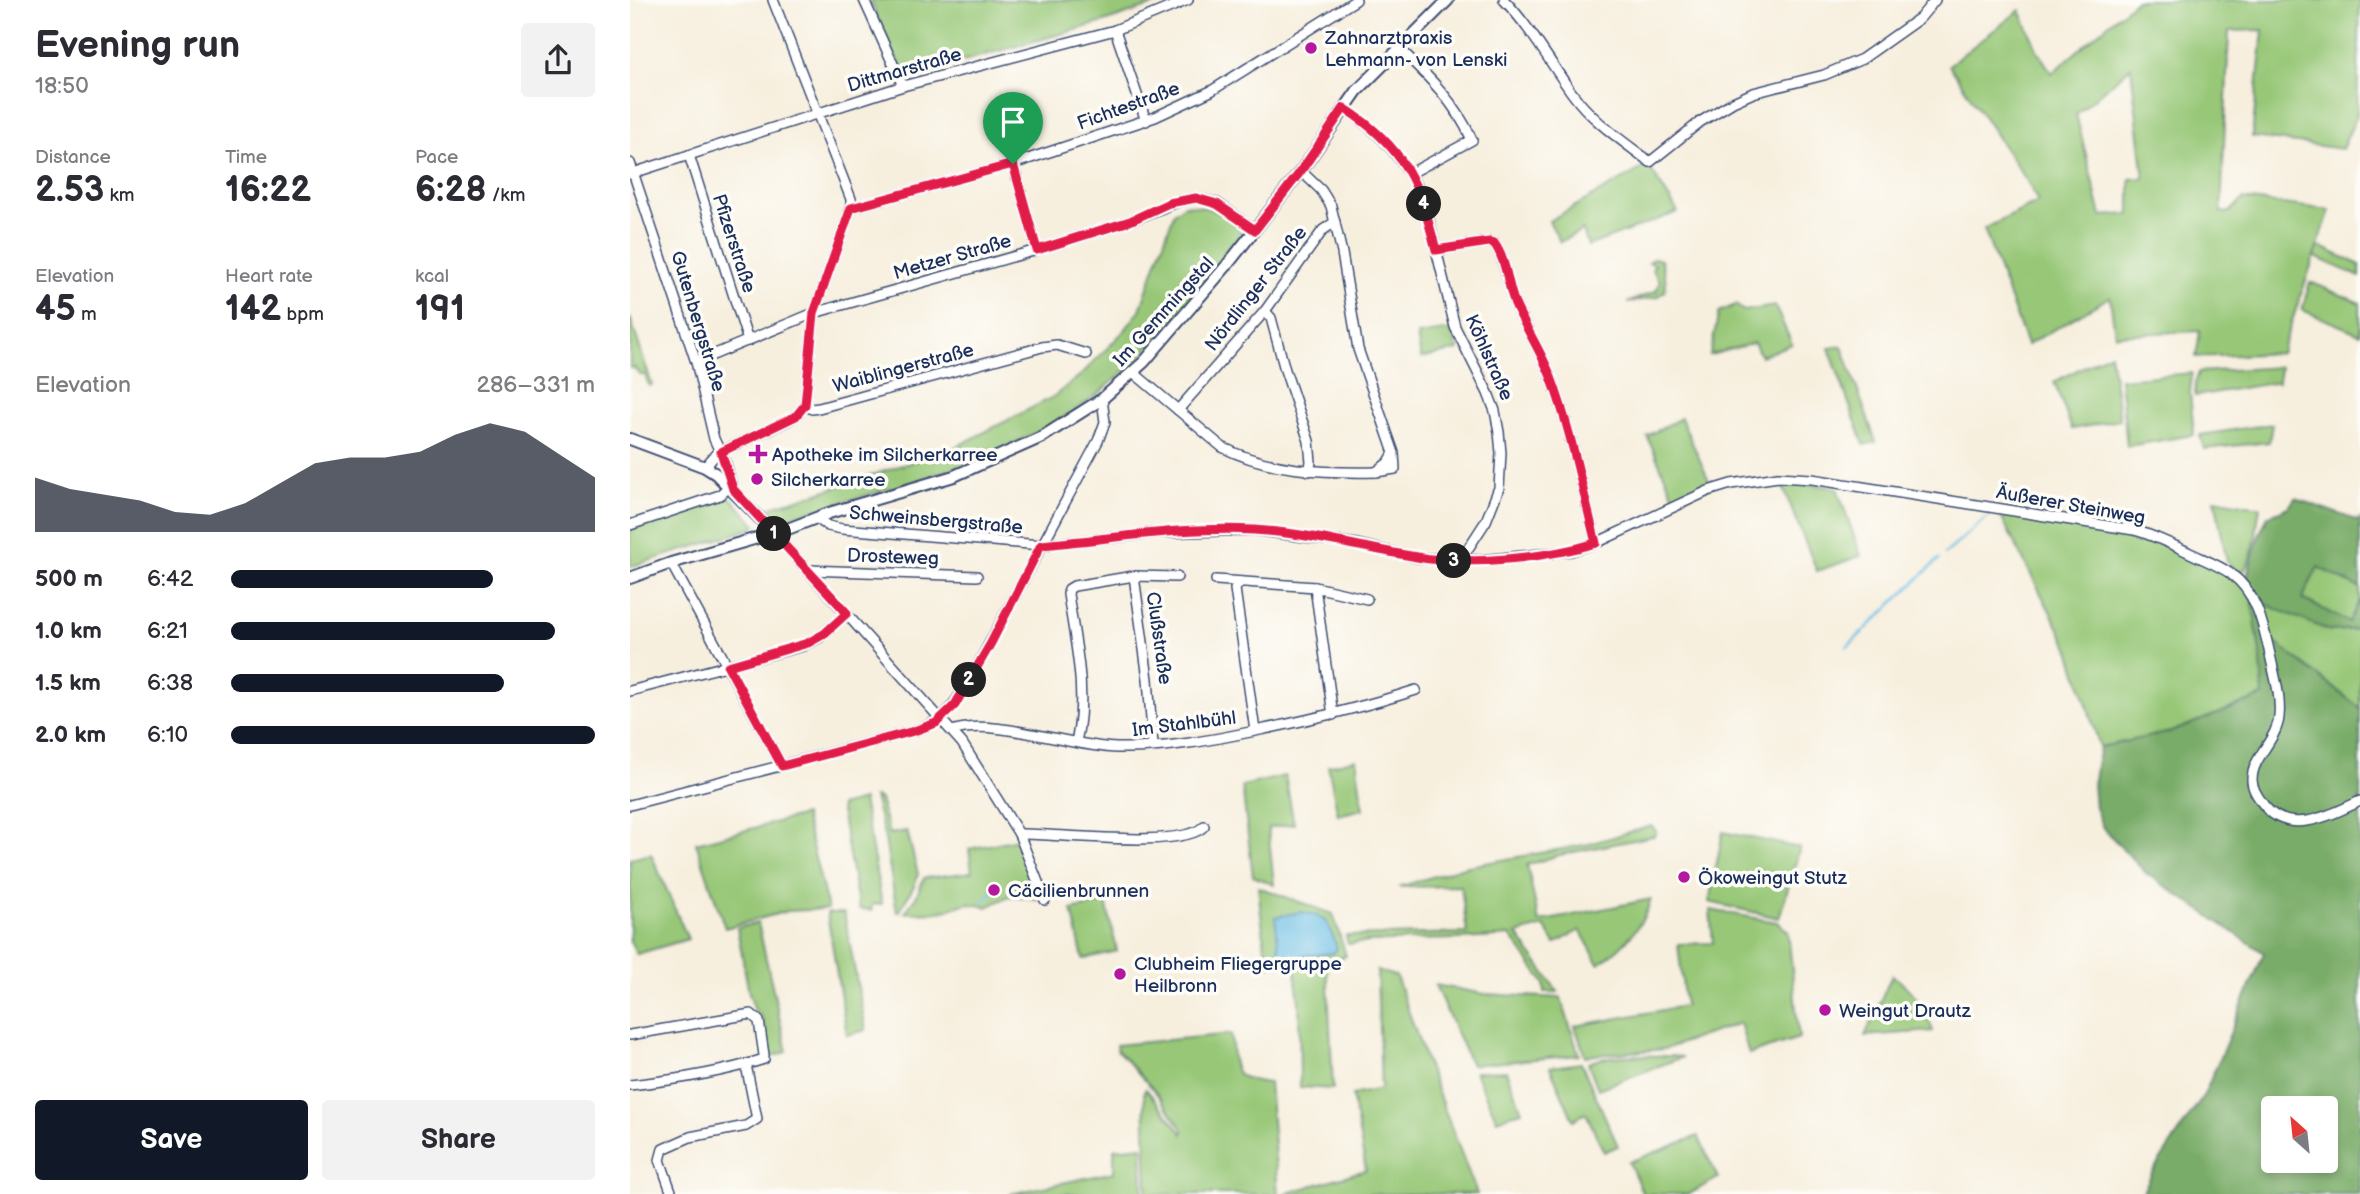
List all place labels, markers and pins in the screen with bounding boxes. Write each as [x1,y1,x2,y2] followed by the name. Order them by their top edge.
[1324,27,1507,72] place label: Zahnarztpraxis Lehmann- von Lenski
[1303,40,1319,56] marker: Zahnarztpraxis Lehmann- von Lenski
[983,92,1043,164] pin
[1406,186,1442,222] pin: 4
[772,444,998,467] place label: Apotheke im Silcherkarree
[750,446,766,462] marker: Apotheke im Silcherkarree
[771,469,885,492] place label: Silcherkarree
[749,471,765,487] marker: Silcherkarree
[757,516,792,552] pin: 1
[1436,544,1472,578] pin: 3
[952,662,986,698] pin: 2
[1698,867,1848,890] place label: Ökoweingut Stutz
[1676,869,1692,885] marker: Ökoweingut Stutz
[1008,880,1149,903] place label: Cäcilienbrunnen
[986,882,1002,898] marker: Cäcilienbrunnen
[1134,953,1342,998] place label: Clubheim Fliegergruppe Heilbronn
[1112,966,1128,982] marker: Clubheim Fliegergruppe Heilbronn
[1839,1000,1972,1023] place label: Weingut Drautz
[1817,1002,1833,1018] marker: Weingut Drautz

